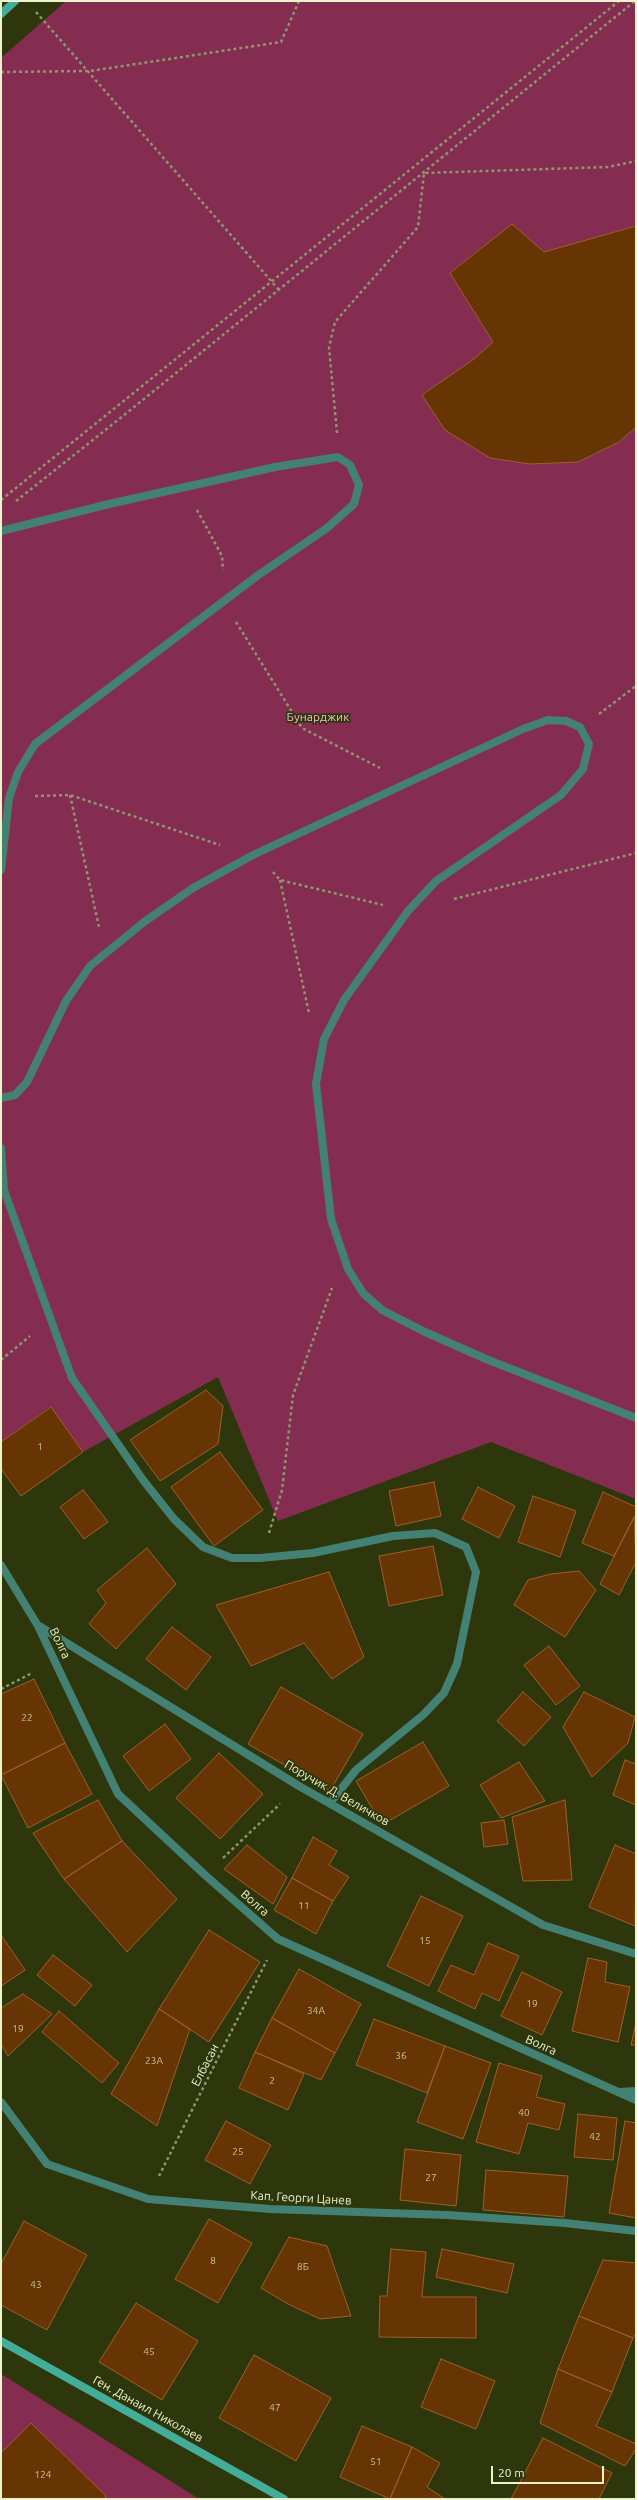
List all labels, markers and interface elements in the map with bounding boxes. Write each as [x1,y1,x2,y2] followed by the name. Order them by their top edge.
[287,710,349,724] park label: Бунарджик
[37,1441,43,1453] house number: 1
[46,1625,74,1661] street label: Волга
[21,1712,33,1724] house number: 22
[282,1757,392,1829] street label: Поручик Д. Величков
[238,1887,272,1919] street label: Волга
[298,1900,310,1912] house number: 11
[419,1935,431,1947] house number: 15
[526,1998,538,2010] house number: 19
[307,2005,325,2017] house number: 34А
[12,2023,24,2035] house number: 19
[523,2032,559,2058] street label: Волга
[188,2041,222,2089] street label: Елбасан
[395,2050,407,2062] house number: 36
[145,2055,163,2067] house number: 23А
[269,2075,275,2087] house number: 2
[518,2107,530,2119] house number: 40
[589,2131,601,2143] house number: 42
[232,2146,244,2158] house number: 25
[425,2172,437,2184] house number: 27
[250,2188,352,2208] street label: Кап. Георги Цанев
[210,2255,216,2267] house number: 8
[297,2261,309,2273] house number: 8Б
[30,2279,42,2291] house number: 43
[143,2346,155,2358] house number: 45
[90,2373,206,2445] street label: Ген. Данаил Николаев
[269,2402,281,2414] house number: 47
[370,2456,382,2468] house number: 51
[493,2458,606,2484] scale bar
[498,2466,525,2479] text: 20 m
[35,2469,51,2481] house number: 124

